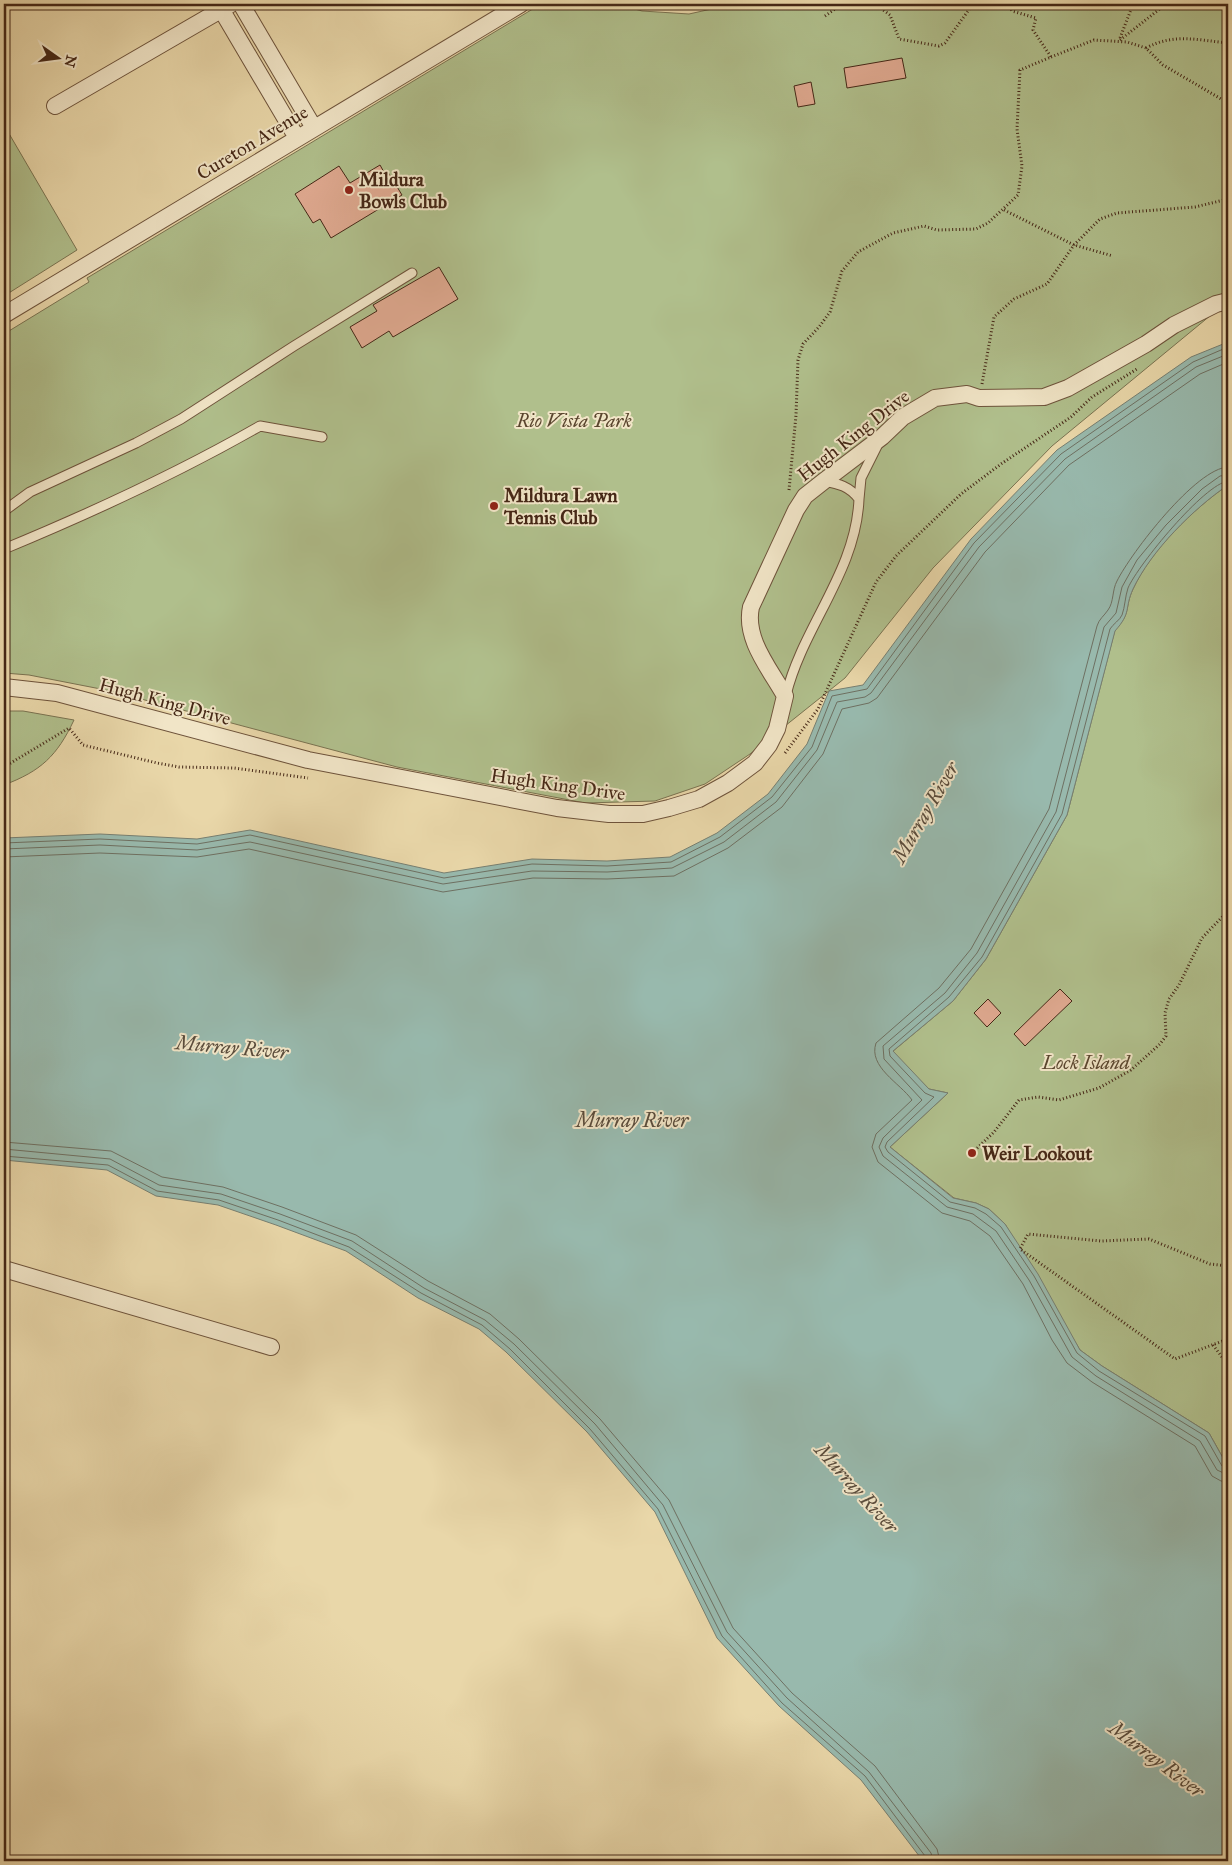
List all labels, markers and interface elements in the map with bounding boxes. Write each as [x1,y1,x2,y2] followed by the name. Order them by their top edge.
[32,32,82,82] north arrow
[60,53,80,69] text: N
[192,100,312,185] street label: Cureton Avenue
[359,168,447,213] place label: Mildura Bowls Club
[343,184,355,196] marker: Mildura Bowls Club
[793,384,915,487] street label: Hugh King Drive
[515,409,632,432] park label: Rio Vista Park
[503,484,618,529] place label: Mildura Lawn Tennis Club
[488,500,500,512] marker: Mildura Lawn Tennis Club
[96,673,233,731] street label: Hugh King Drive
[885,756,964,869] water label: Murray River
[489,764,627,806] street label: Hugh King Drive
[173,1030,291,1064] water label: Murray River
[1041,1051,1131,1074] park label: Lock Island
[574,1108,690,1132] water label: Murray River
[982,1142,1092,1165] place label: Weir Lookout
[966,1147,978,1159] marker: Weir Lookout
[809,1437,905,1539] water label: Murray River
[1103,1714,1211,1803] water label: Murray River

